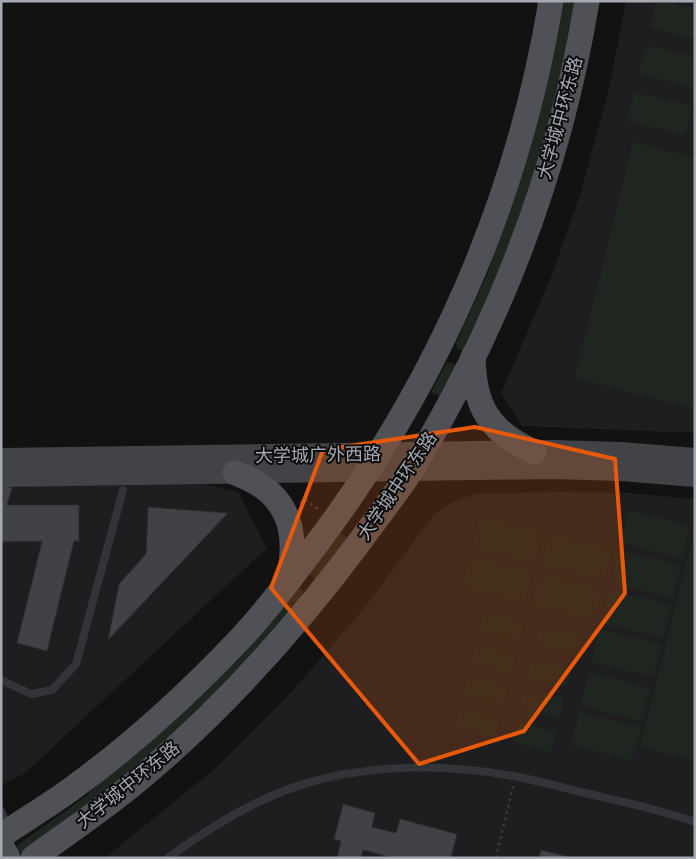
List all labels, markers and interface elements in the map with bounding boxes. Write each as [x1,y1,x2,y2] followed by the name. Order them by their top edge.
[533,54,586,181] street label: 大学城中环东路
[353,428,441,544] street label: 大学城中环东路
[255,443,381,466] street label: 大学城广外西路
[72,737,183,832] street label: 大学城中环东路

